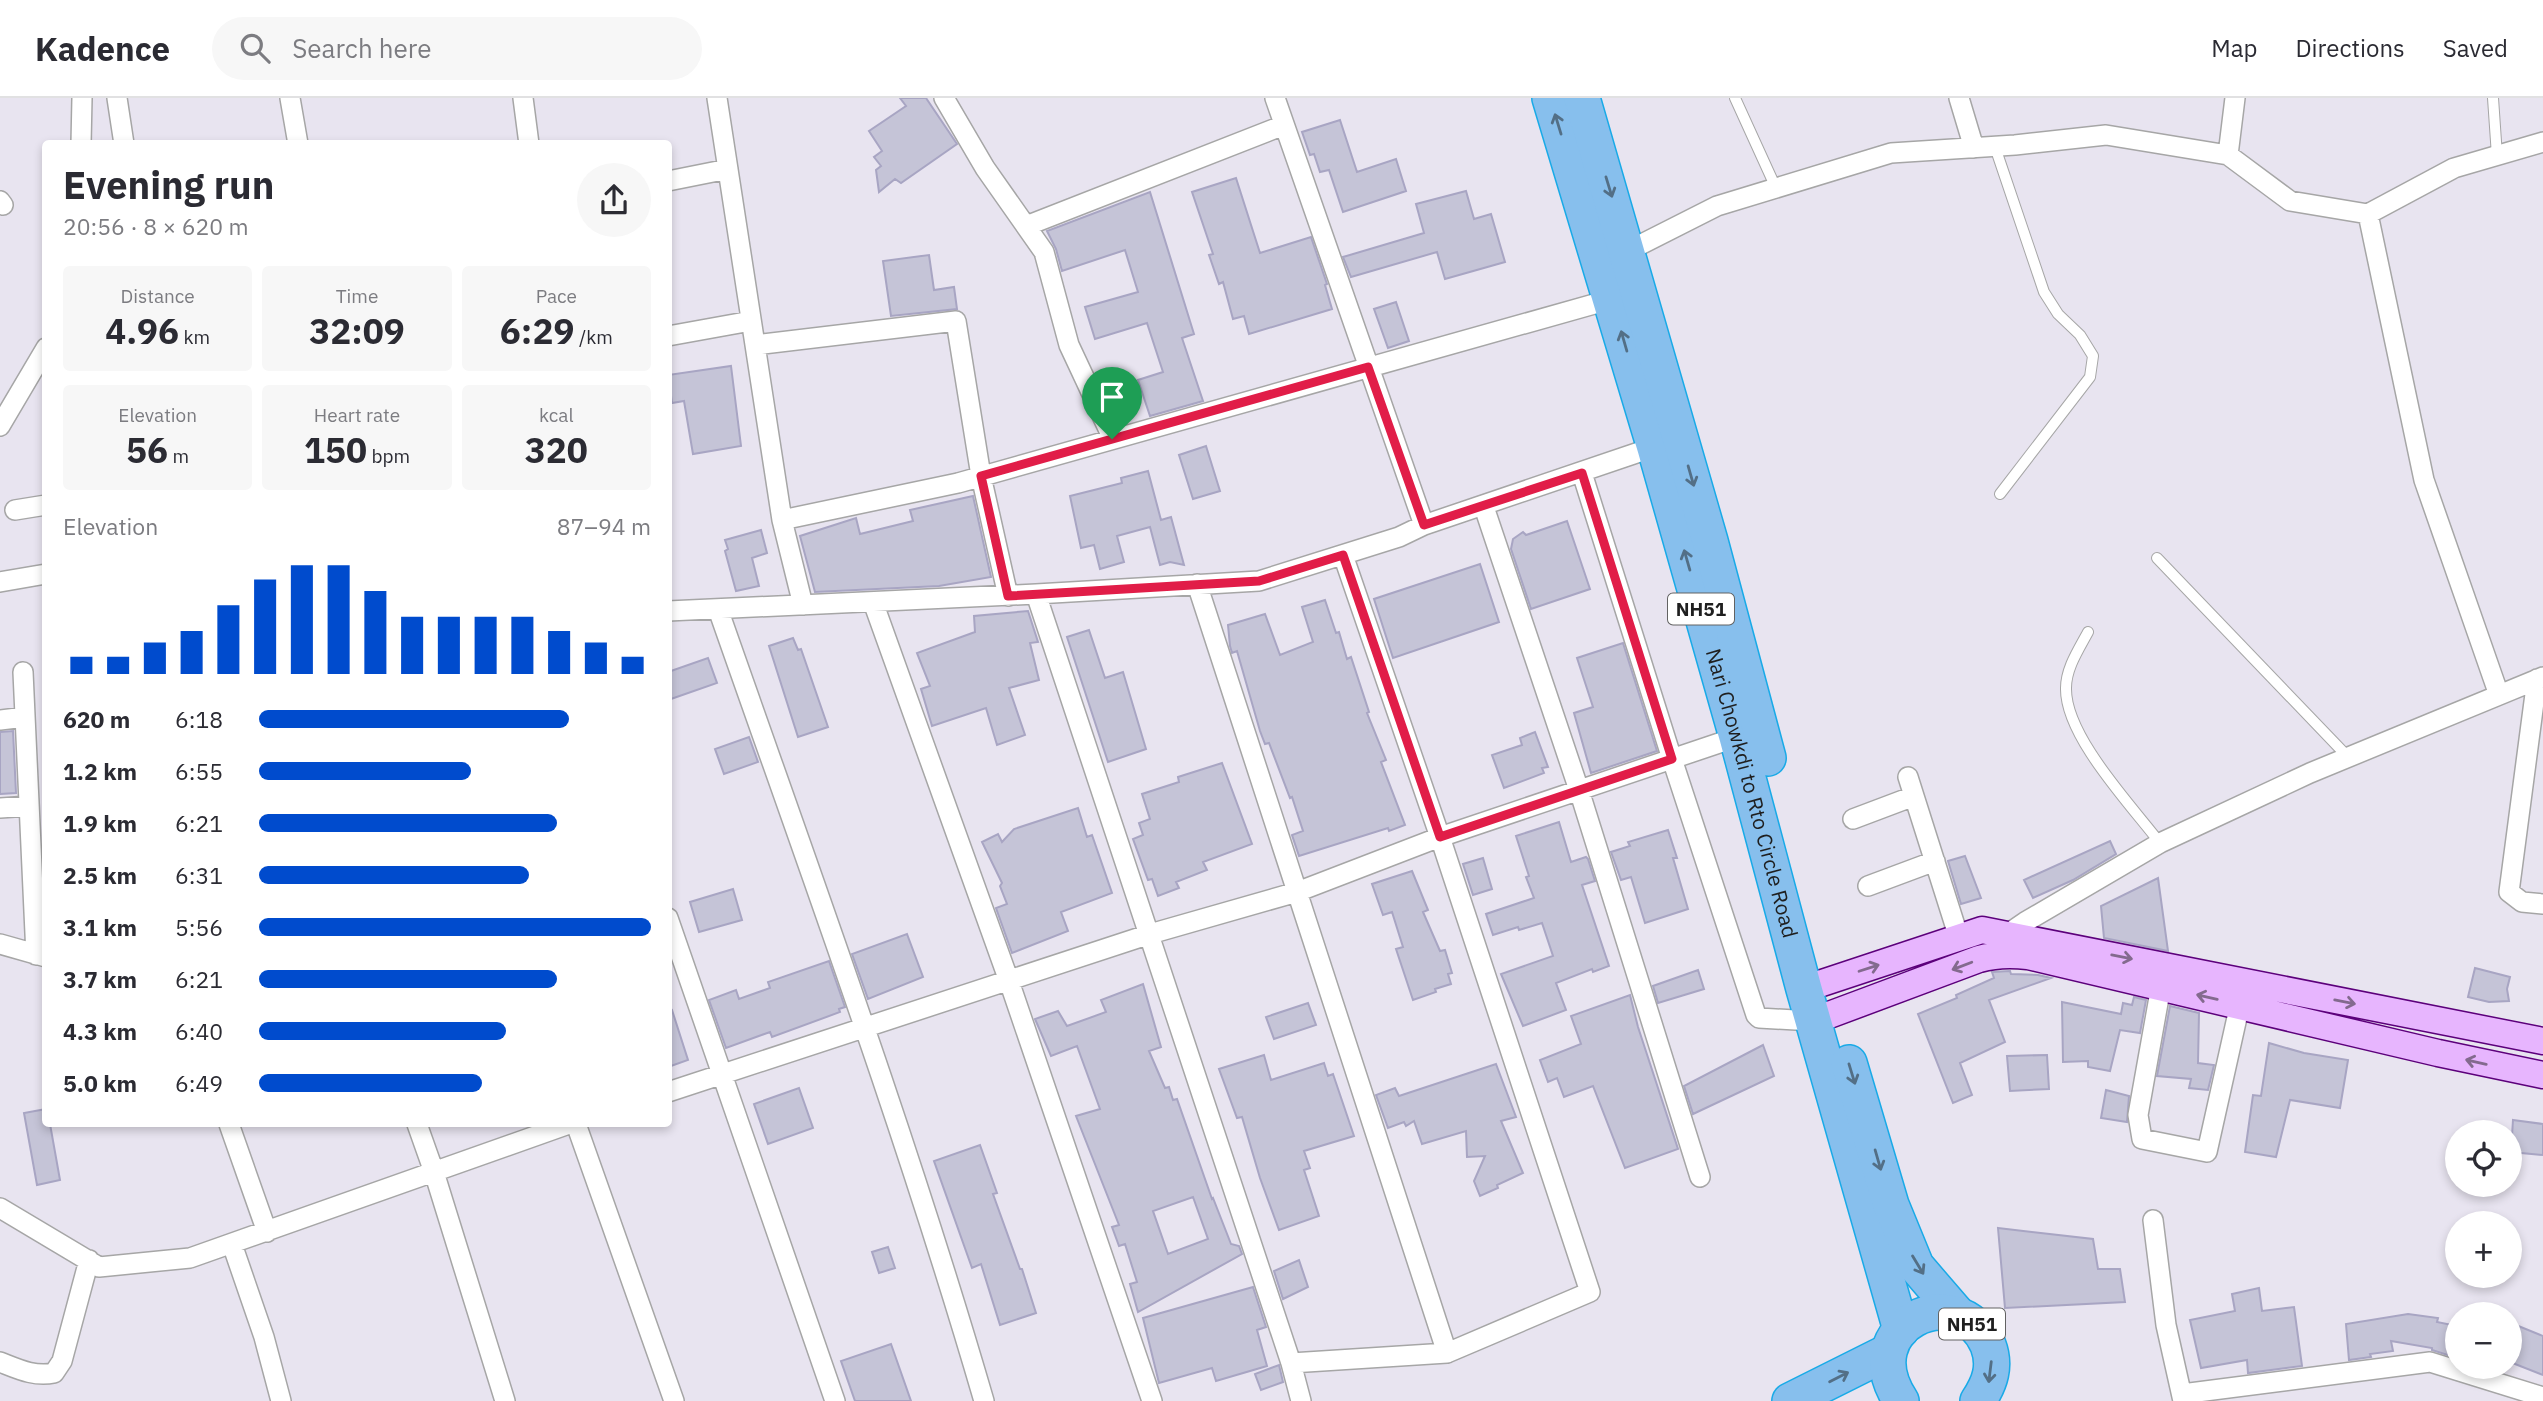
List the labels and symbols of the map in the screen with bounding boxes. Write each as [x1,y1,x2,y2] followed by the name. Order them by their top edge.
[1551,113,1564,135] one-way arrow
[1603,176,1616,198] one-way arrow
[1617,331,1630,353] one-way arrow
[1082,367,1142,439] pin
[1686,465,1699,487] one-way arrow
[1680,549,1693,572] one-way arrow
[1668,594,1734,624] road number: NH51
[1700,645,1805,941] street label: Nari Chowkdi to Rto Circle Road
[2110,951,2133,965] one-way arrow
[1951,960,1973,973] one-way arrow
[1857,961,1879,973] one-way arrow
[2196,990,2219,1003] one-way arrow
[2333,995,2356,1009] one-way arrow
[2465,1054,2488,1068] one-way arrow
[1847,1063,1860,1085] one-way arrow
[1872,1149,1885,1171] one-way arrow
[1911,1254,1925,1274] one-way arrow
[1939,1308,2005,1340] road number: NH51
[1983,1361,1996,1383] one-way arrow
[1828,1369,1849,1383] one-way arrow

